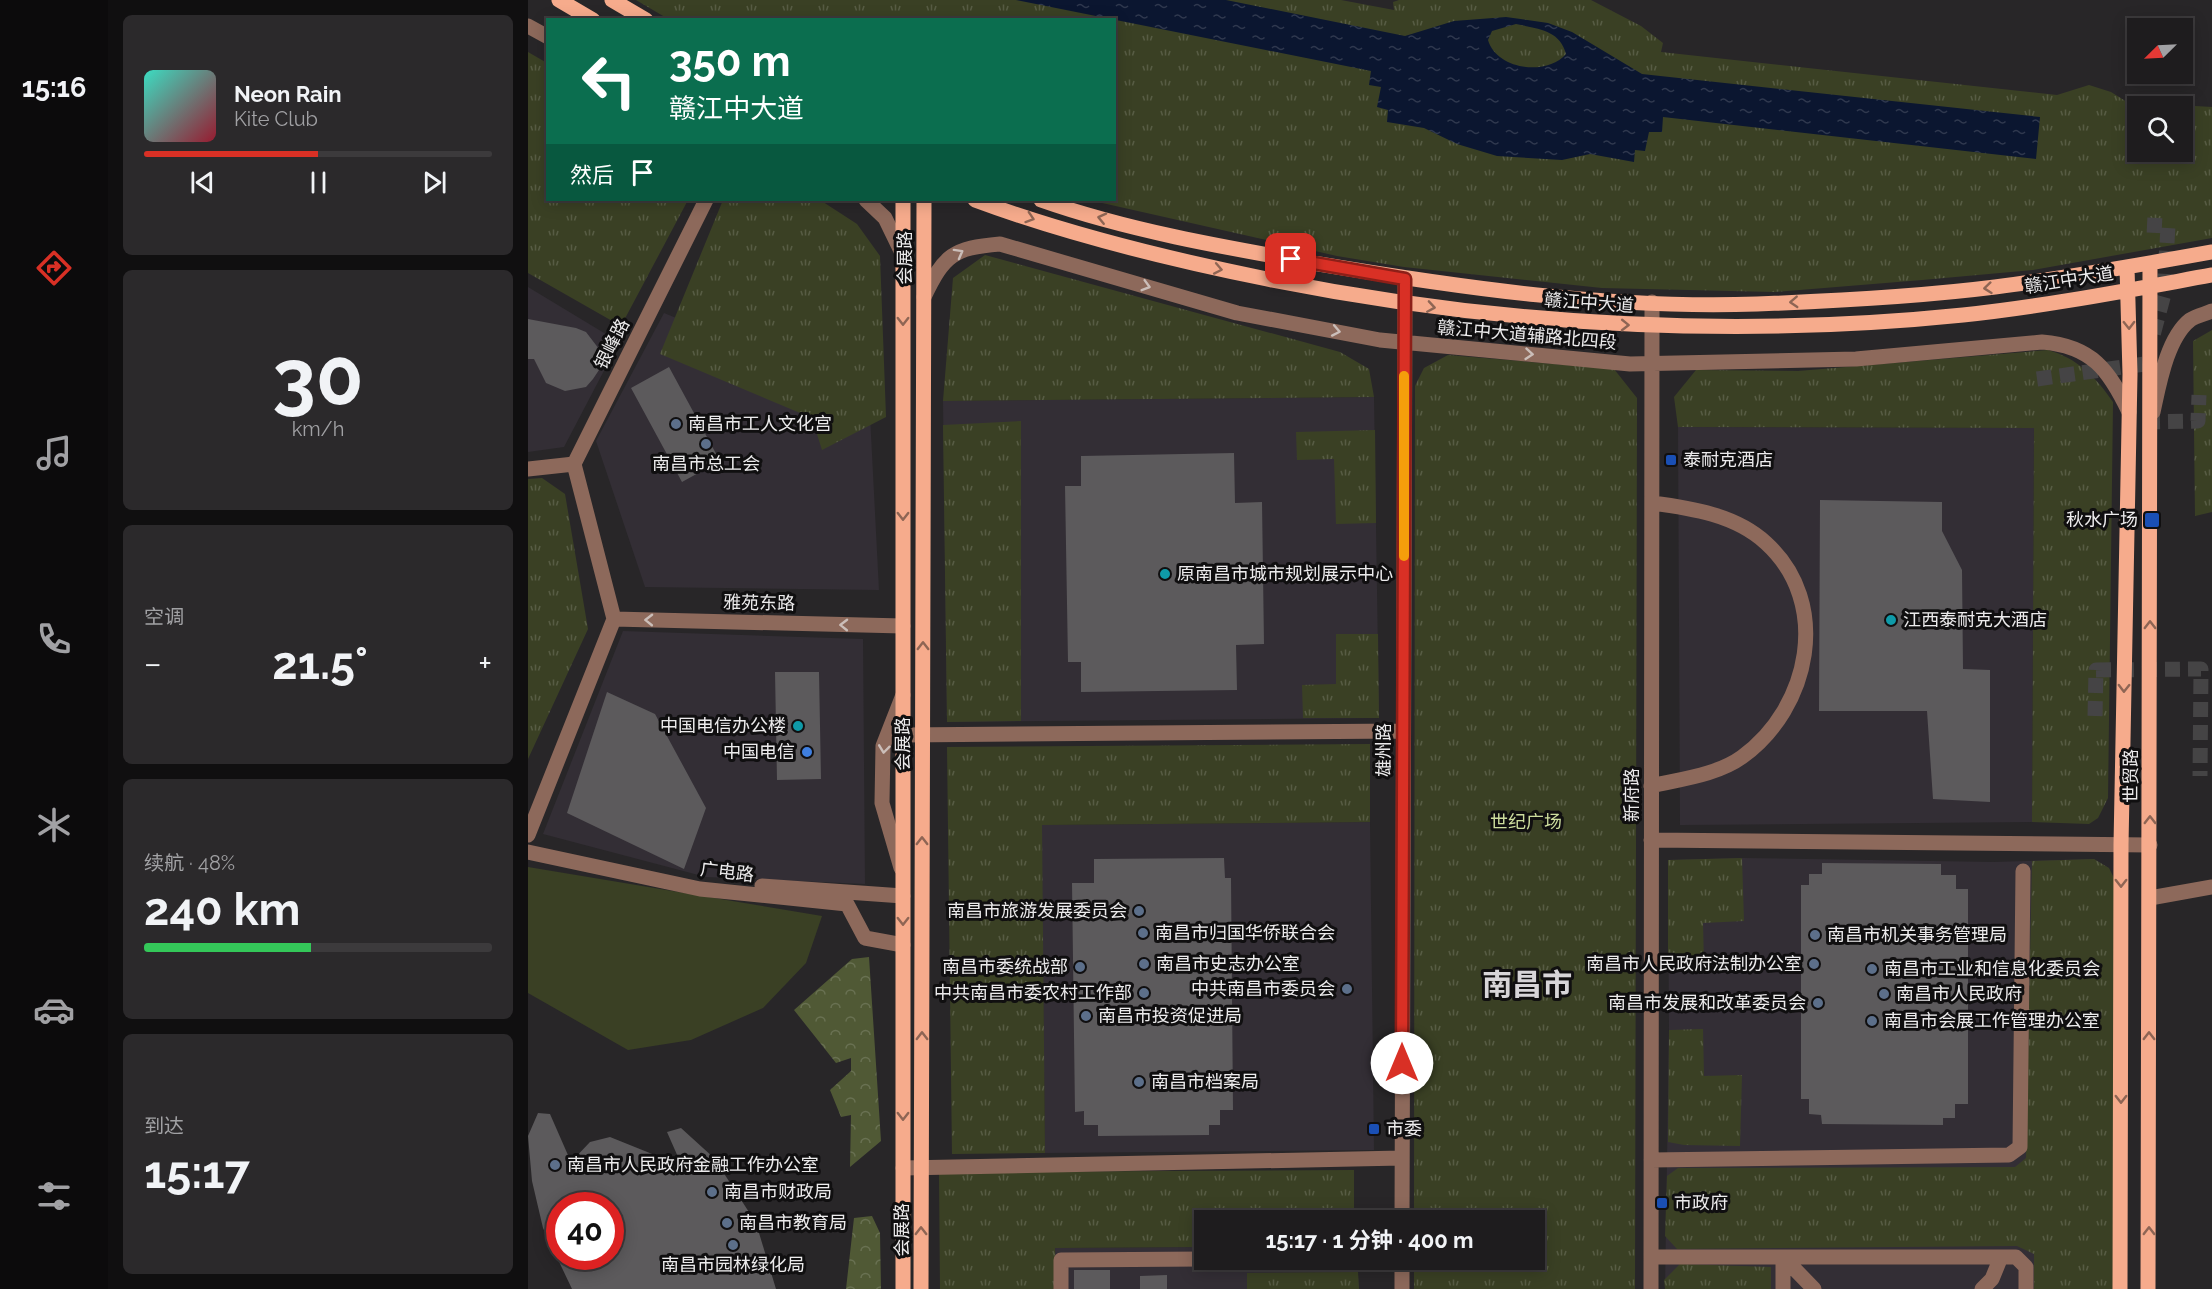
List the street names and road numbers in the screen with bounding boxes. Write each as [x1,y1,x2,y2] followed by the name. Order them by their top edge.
[894,231,915,285] street label: 会展路
[2023,262,2115,297] street label: 赣江中大道
[1543,289,1635,316] street label: 赣江中大道
[590,315,633,373] street label: 银峰路
[1436,316,1618,353] street label: 赣江中大道辅路北四段
[723,591,795,614] street label: 雅苑东路
[892,717,913,771] street label: 会展路
[1373,723,1394,777] street label: 雄州路
[2120,749,2141,803] street label: 世贸路
[1621,768,1642,822] street label: 新府路
[699,858,755,885] street label: 广电路
[891,1203,912,1257] street label: 会展路

